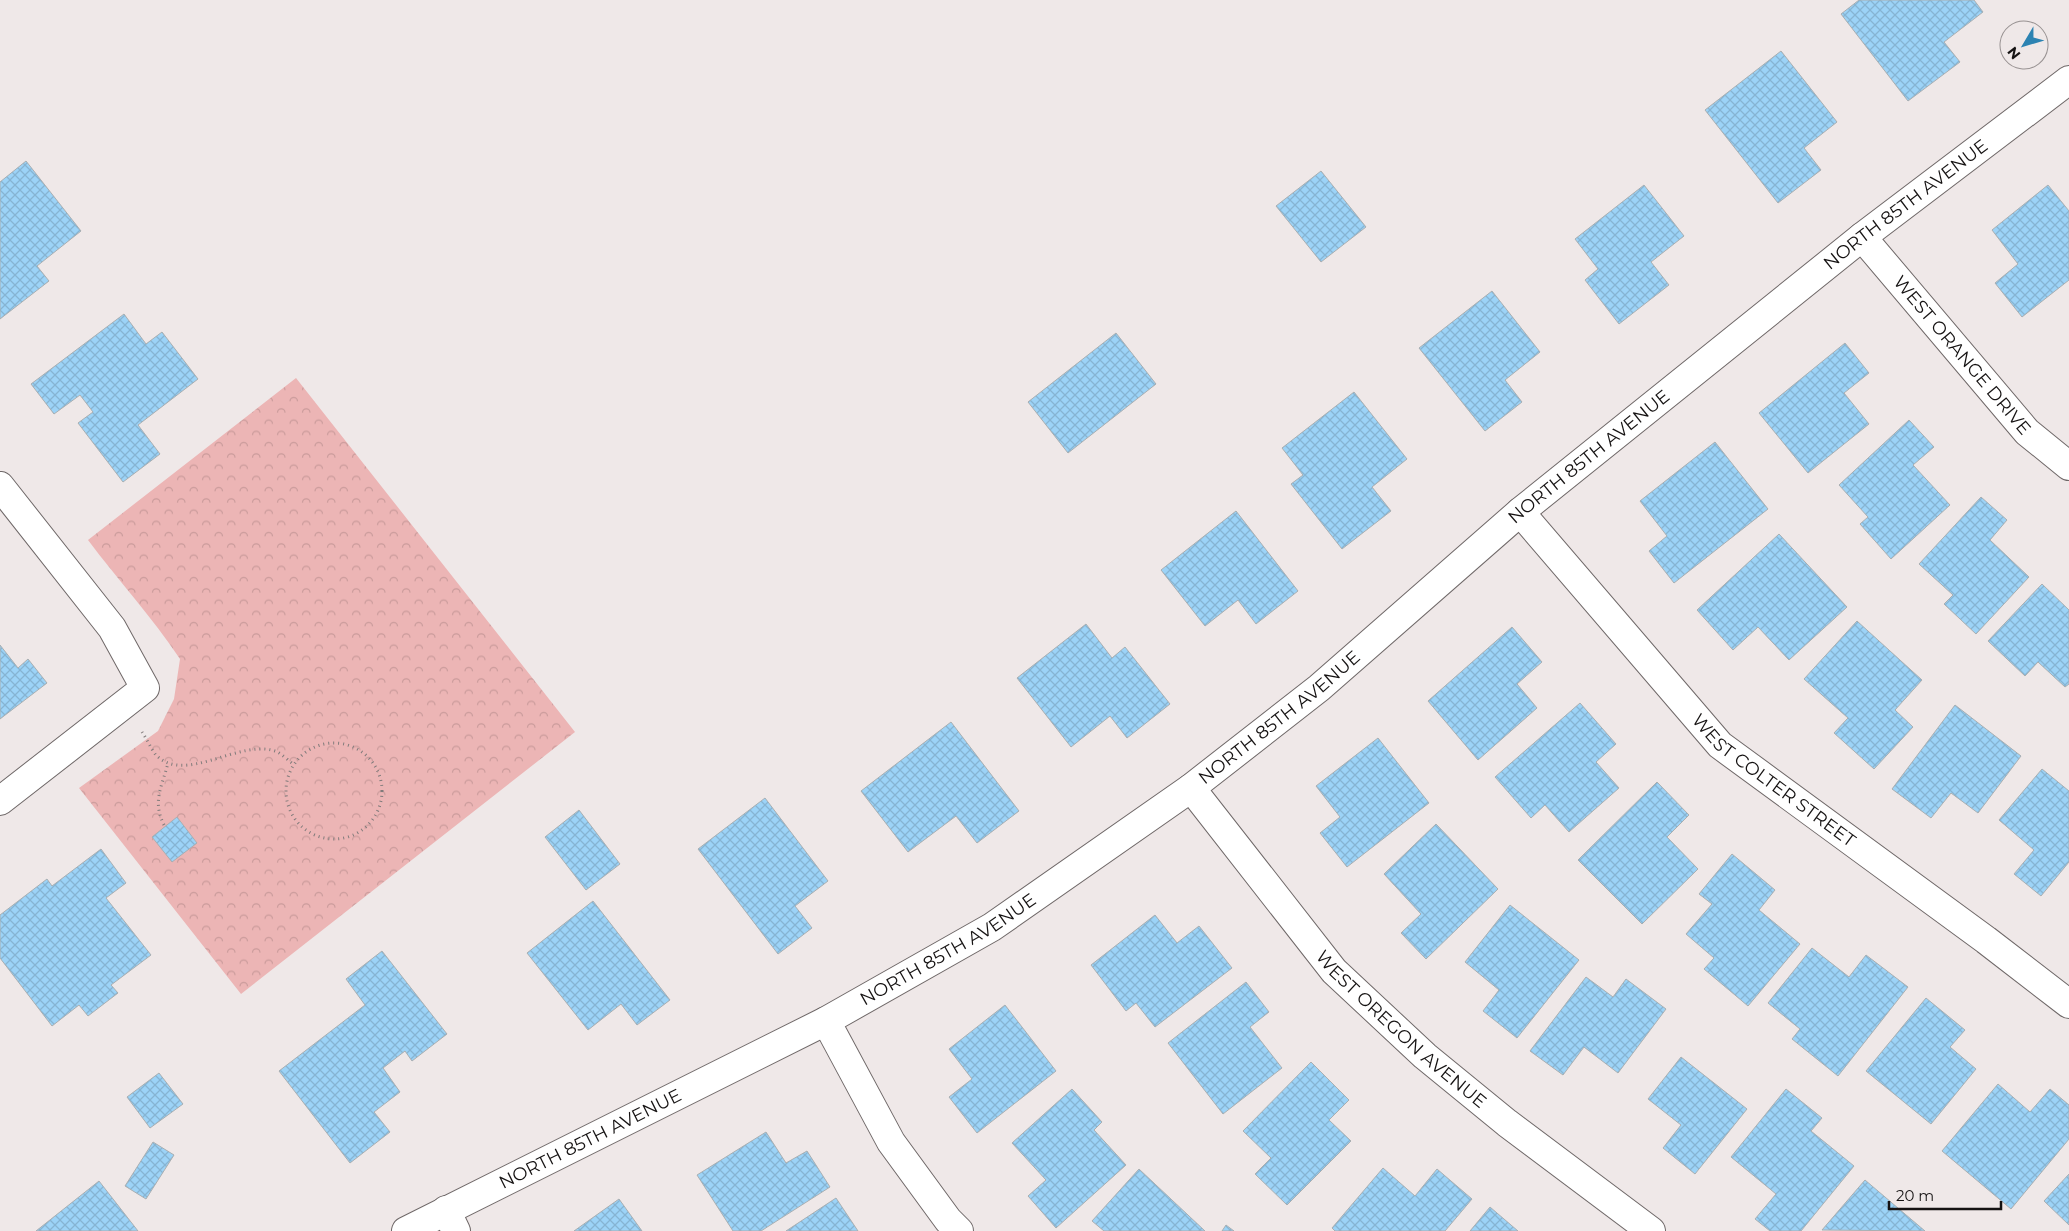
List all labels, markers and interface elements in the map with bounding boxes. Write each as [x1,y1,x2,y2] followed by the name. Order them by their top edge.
[1999,20,2049,70] north arrow
[2003,43,2024,63] text: N
[1819,135,1992,274] street label: NORTH 85TH AVENUE
[1889,271,2036,439] street label: WEST ORANGE DRIVE
[1504,385,1674,528] street label: NORTH 85TH AVENUE
[1194,646,1365,789] street label: NORTH 85TH AVENUE
[1687,709,1860,852] street label: WEST COLTER STREET
[856,889,1040,1010] street label: NORTH 85TH AVENUE
[1311,946,1491,1113] street label: WEST OREGON AVENUE
[495,1084,685,1194] street label: NORTH 85TH AVENUE
[1889,1178,2002,1210] scale bar
[1896,1186,1934,1205] text: 20 m

